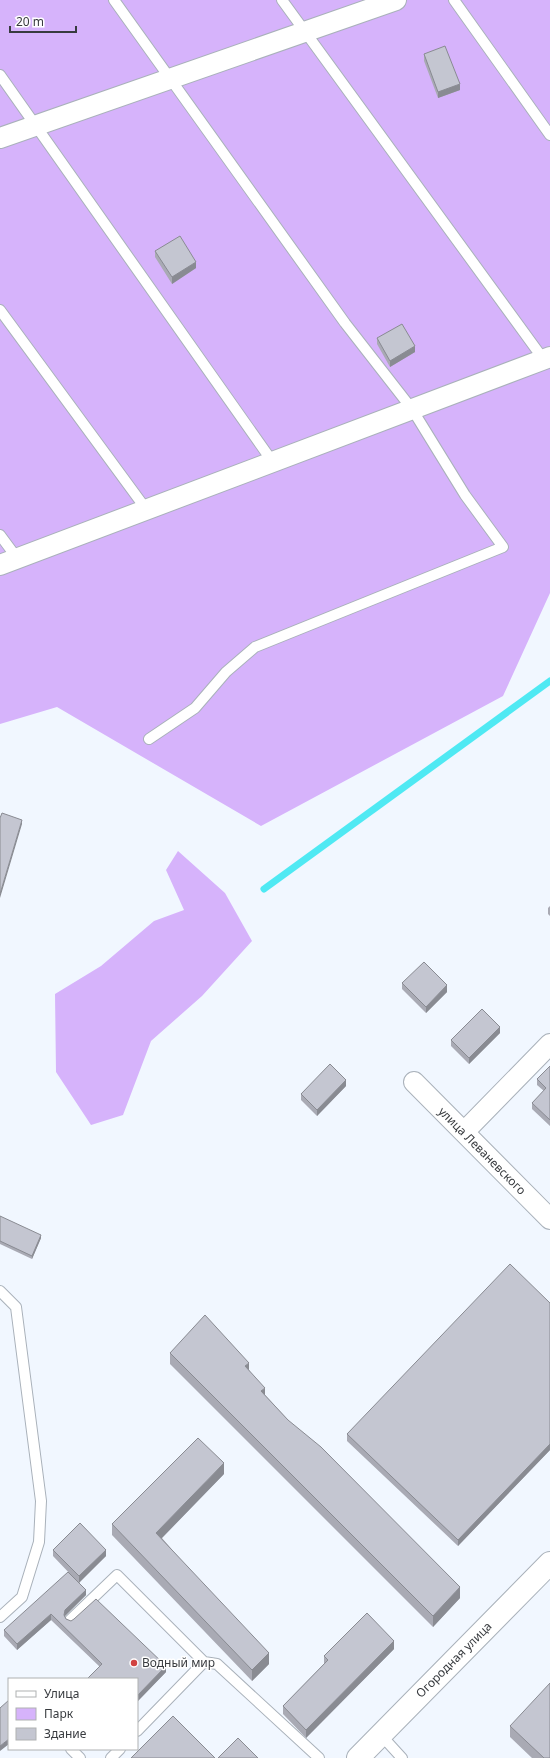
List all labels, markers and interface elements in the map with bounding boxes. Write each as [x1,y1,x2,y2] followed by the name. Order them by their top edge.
[10,8,76,34] scale bar
[16,13,44,30] text: 20 m
[435,1103,530,1198] street label: улица Леваневского
[412,1618,495,1701] street label: Огородная улица
[142,1654,215,1671] place label: Водный мир
[129,1658,139,1668] marker: Водный мир
[8,1678,138,1750] legend
[44,1685,79,1702] text: Улица
[44,1705,74,1722] text: Парк
[44,1725,87,1742] text: Здание

